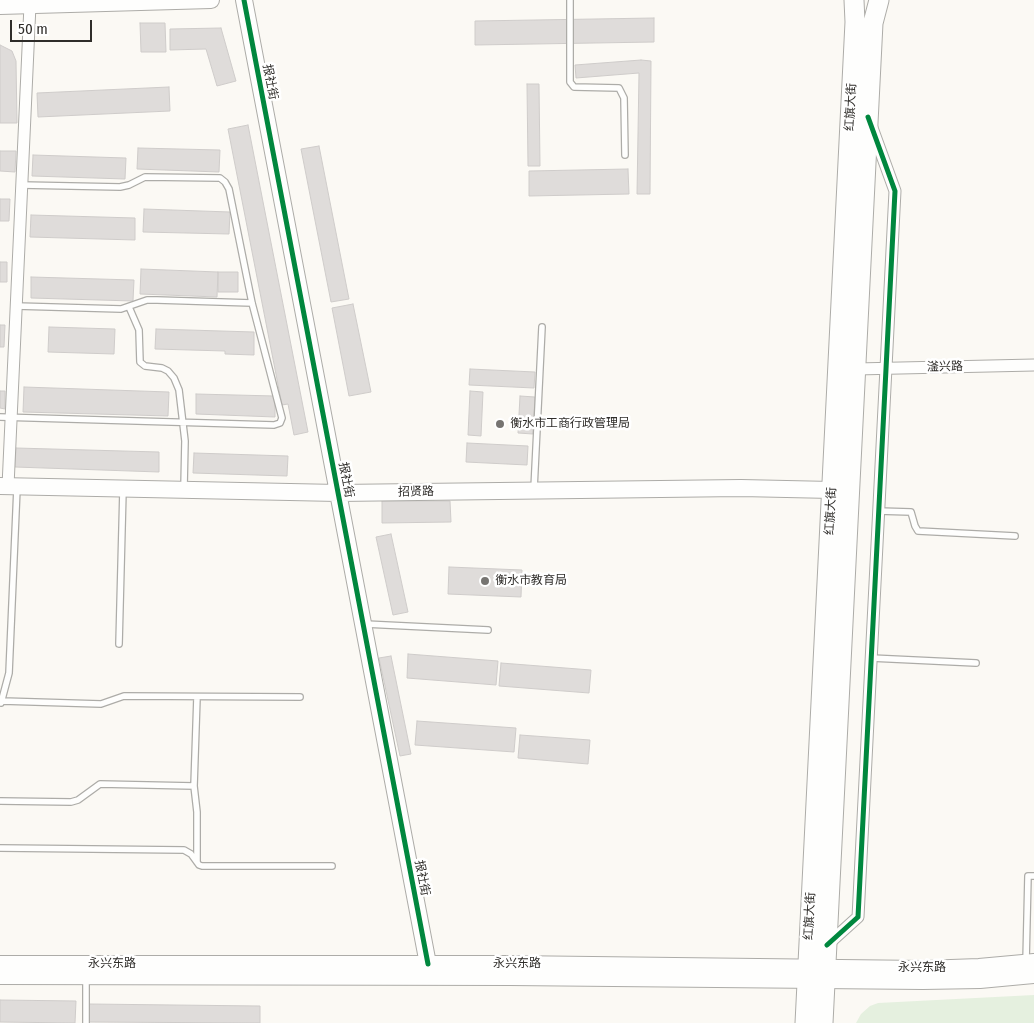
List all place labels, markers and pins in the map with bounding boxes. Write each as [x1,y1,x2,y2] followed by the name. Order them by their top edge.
[510,417,630,431] place label: 衡水市工商行政管理局
[494,418,506,430] marker: 衡水市工商行政管理局
[495,574,567,588] place label: 衡水市教育局
[479,575,491,587] marker: 衡水市教育局

